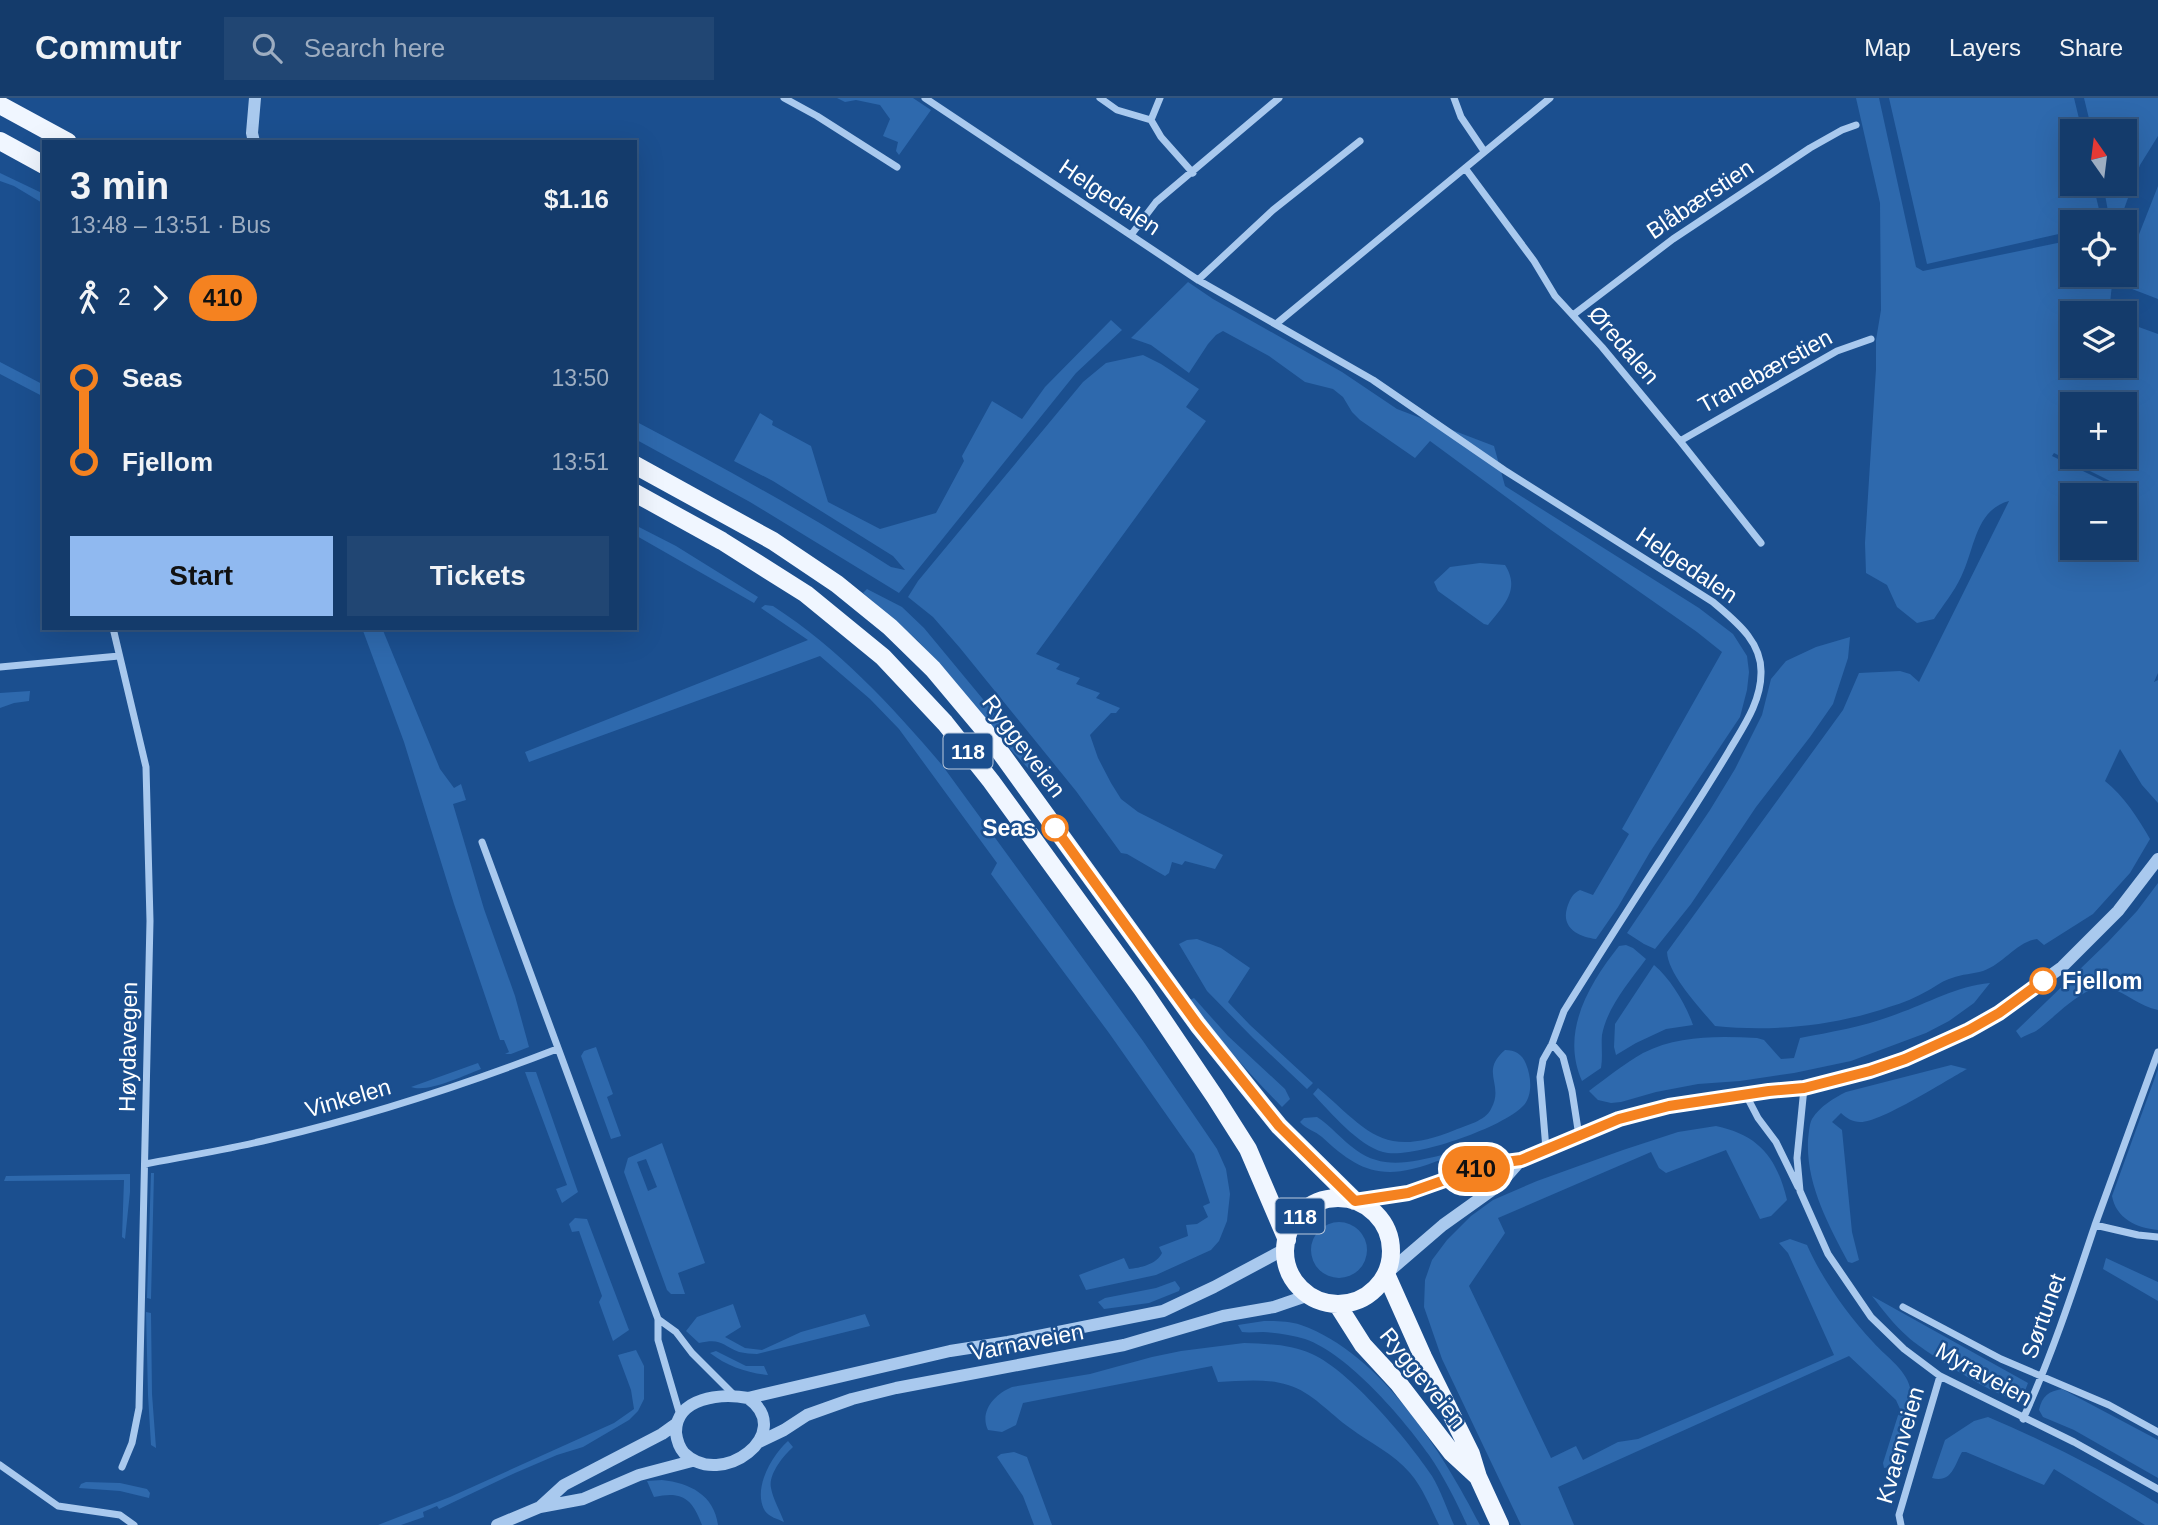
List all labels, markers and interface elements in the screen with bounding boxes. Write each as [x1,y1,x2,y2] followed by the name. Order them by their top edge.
[224,17,714,80] search box
[35,29,182,66] text: Commutr
[248,29,286,67] icon: search
[304,33,445,63] text: Search here
[1864,34,1911,61] text: Map
[1949,34,2021,61] text: Layers
[2059,34,2123,61] text: Share
[2060,119,2137,196] north arrow
[2060,119,2137,560] map controls
[1054,154,1166,240] street label: Helgedalen
[1642,154,1758,244] street label: Blåbærstien
[70,165,169,207] text: 3 min
[544,184,609,214] text: $1.16
[2060,210,2137,287] button: locate
[70,212,271,238] text: 13:48 – 13:51 · Bus
[70,279,108,317] icon: walk
[141,279,179,317] icon: forward
[118,284,131,310] text: 2
[203,284,243,311] text: 410
[1583,301,1665,389] street label: Øredalen
[2060,301,2137,378] button: layers
[1694,324,1836,418] street label: Tranebærstien
[122,363,183,393] text: Seas
[551,365,609,391] text: 13:50
[2060,392,2137,469] button: +
[122,447,213,477] text: Fjellom
[551,449,609,475] text: 13:51
[2060,483,2137,560] button: −
[1631,522,1743,608] street label: Helgedalen
[70,536,333,616] button: Start
[347,536,609,616] button: Tickets
[977,690,1071,802] street label: Ryggeveien
[944,734,992,768] road number: 118
[982,815,1036,841] place label: Seas
[1042,815,1068,841] marker: Seas
[2030,968,2056,994] marker: Fjellom
[2062,968,2143,994] place label: Fjellom
[114,982,142,1112] street label: Høydavegen
[302,1073,394,1123] street label: Vinkelen
[1436,1146,1516,1192] line badge: 410
[1456,1155,1496,1182] text: 410
[1276,1198,1324,1234] road number: 118
[2016,1270,2071,1362] street label: Sørtunet
[968,1318,1086,1366] street label: Varnaveien
[1375,1323,1471,1433] street label: Ryggeveien
[1931,1337,2037,1411] street label: Myraveien
[1871,1384,1929,1506] street label: Kvaenveien

